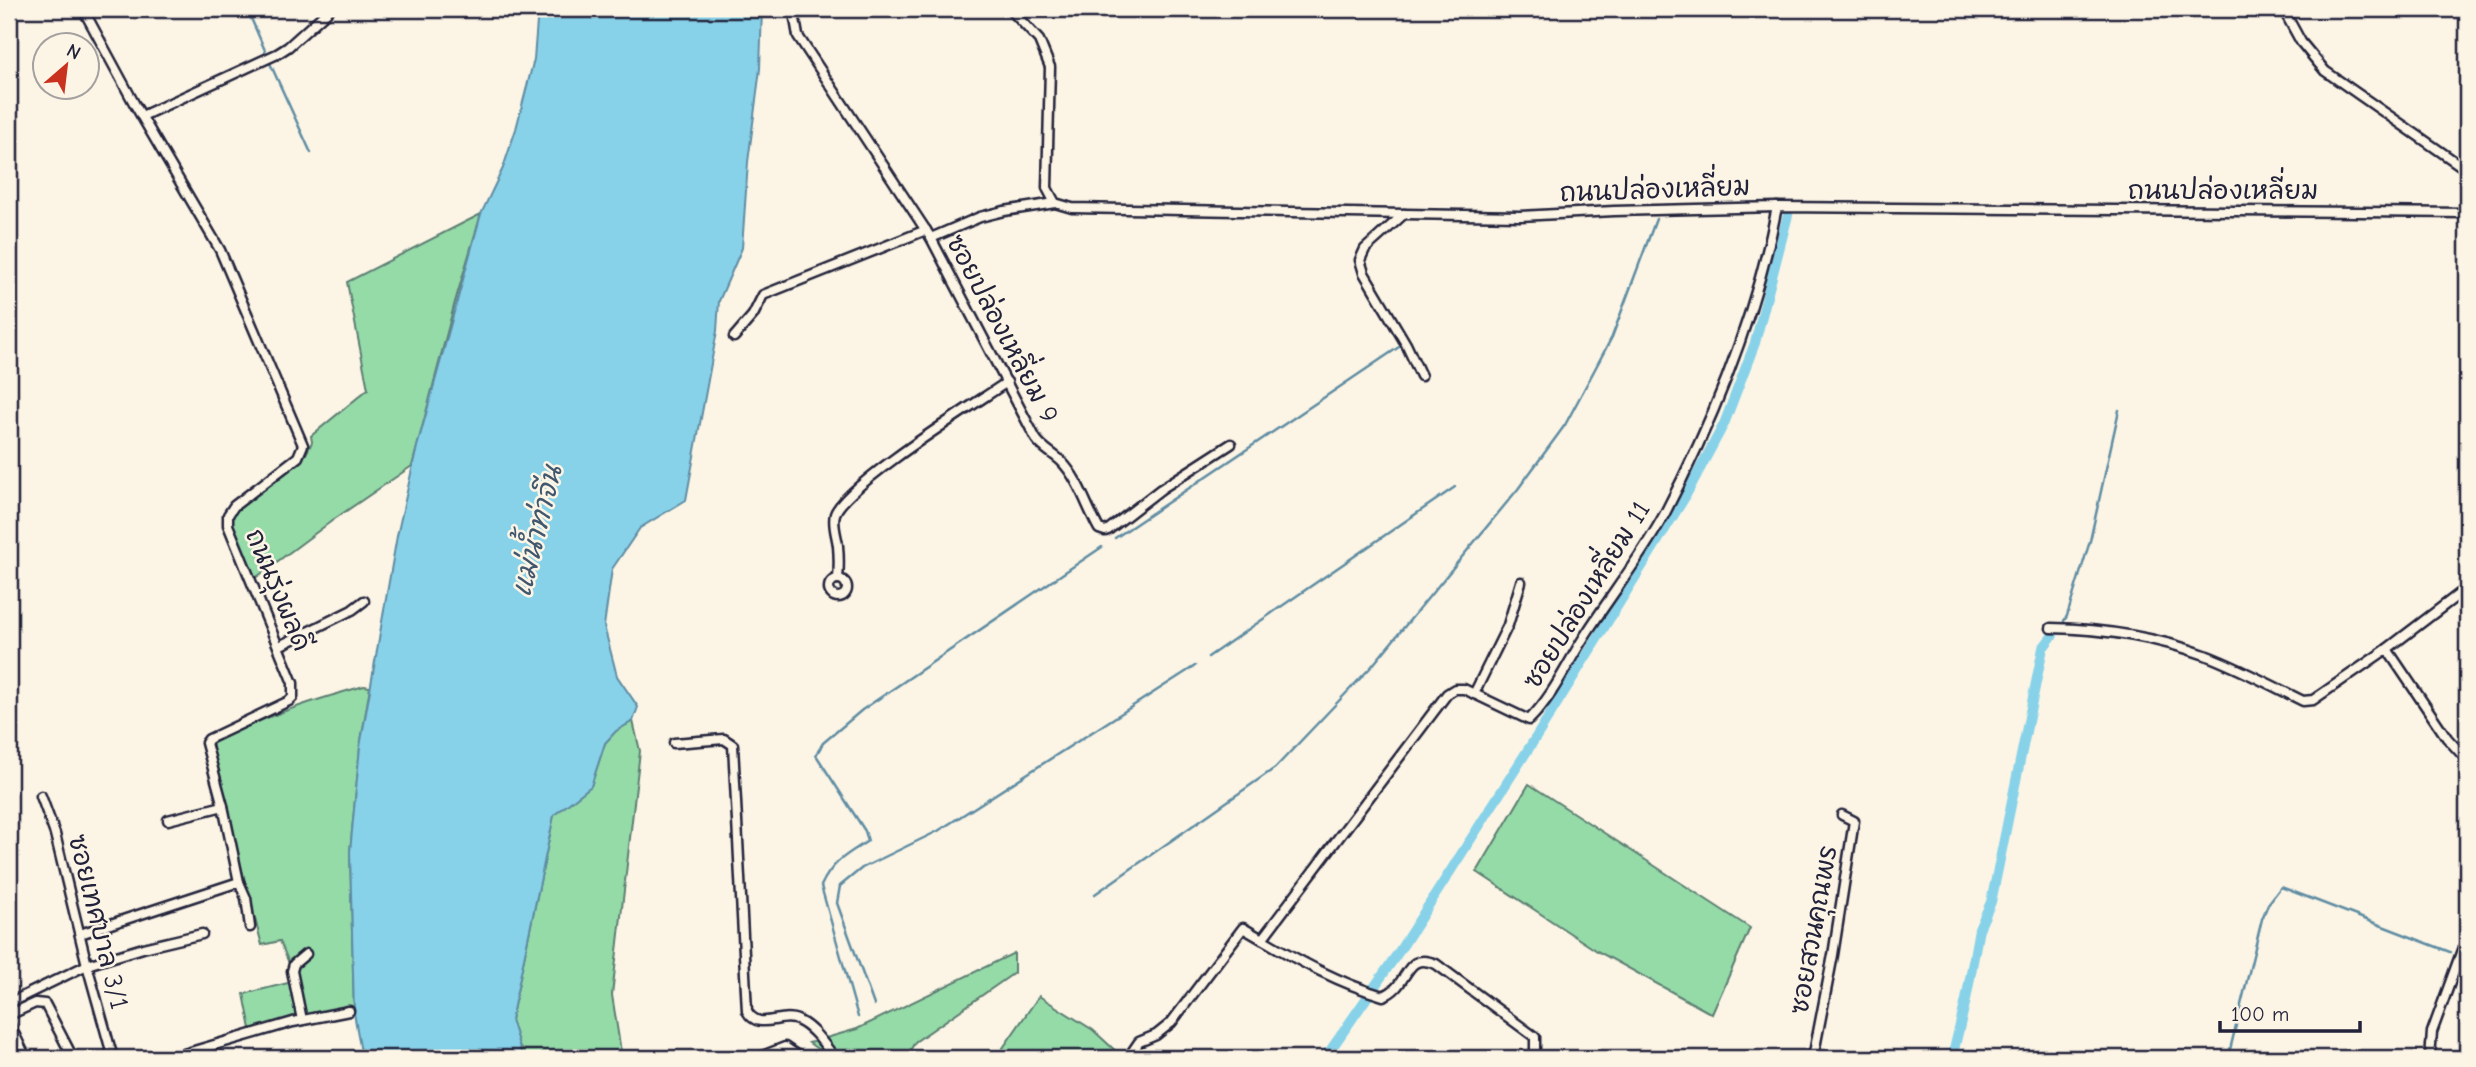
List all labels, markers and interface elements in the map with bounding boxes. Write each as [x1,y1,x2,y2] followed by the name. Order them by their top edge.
[32,32,102,102] north arrow
[63,39,84,64] text: N
[1559,162,1751,208] street label: ถนนปล่องเหลี่ยม
[2128,166,2318,206] street label: ถนนปล่องเหลี่ยม
[940,225,1073,428] street label: ซอยปล่องเหลี่ยม 9
[496,459,569,600] water label: แม่น้ำท่าจีน
[1509,491,1657,694] street label: ซอยปล่องเหลี่ยม 11
[236,524,318,657] street label: ถนนรุ่งผลดี
[62,832,134,1012] street label: ซอยเทศบาล 3/1
[1784,843,1847,1017] street label: ซอยสวนคุณพร
[2220,990,2360,1034] scale bar
[2231,1002,2289,1026] text: 100 m

